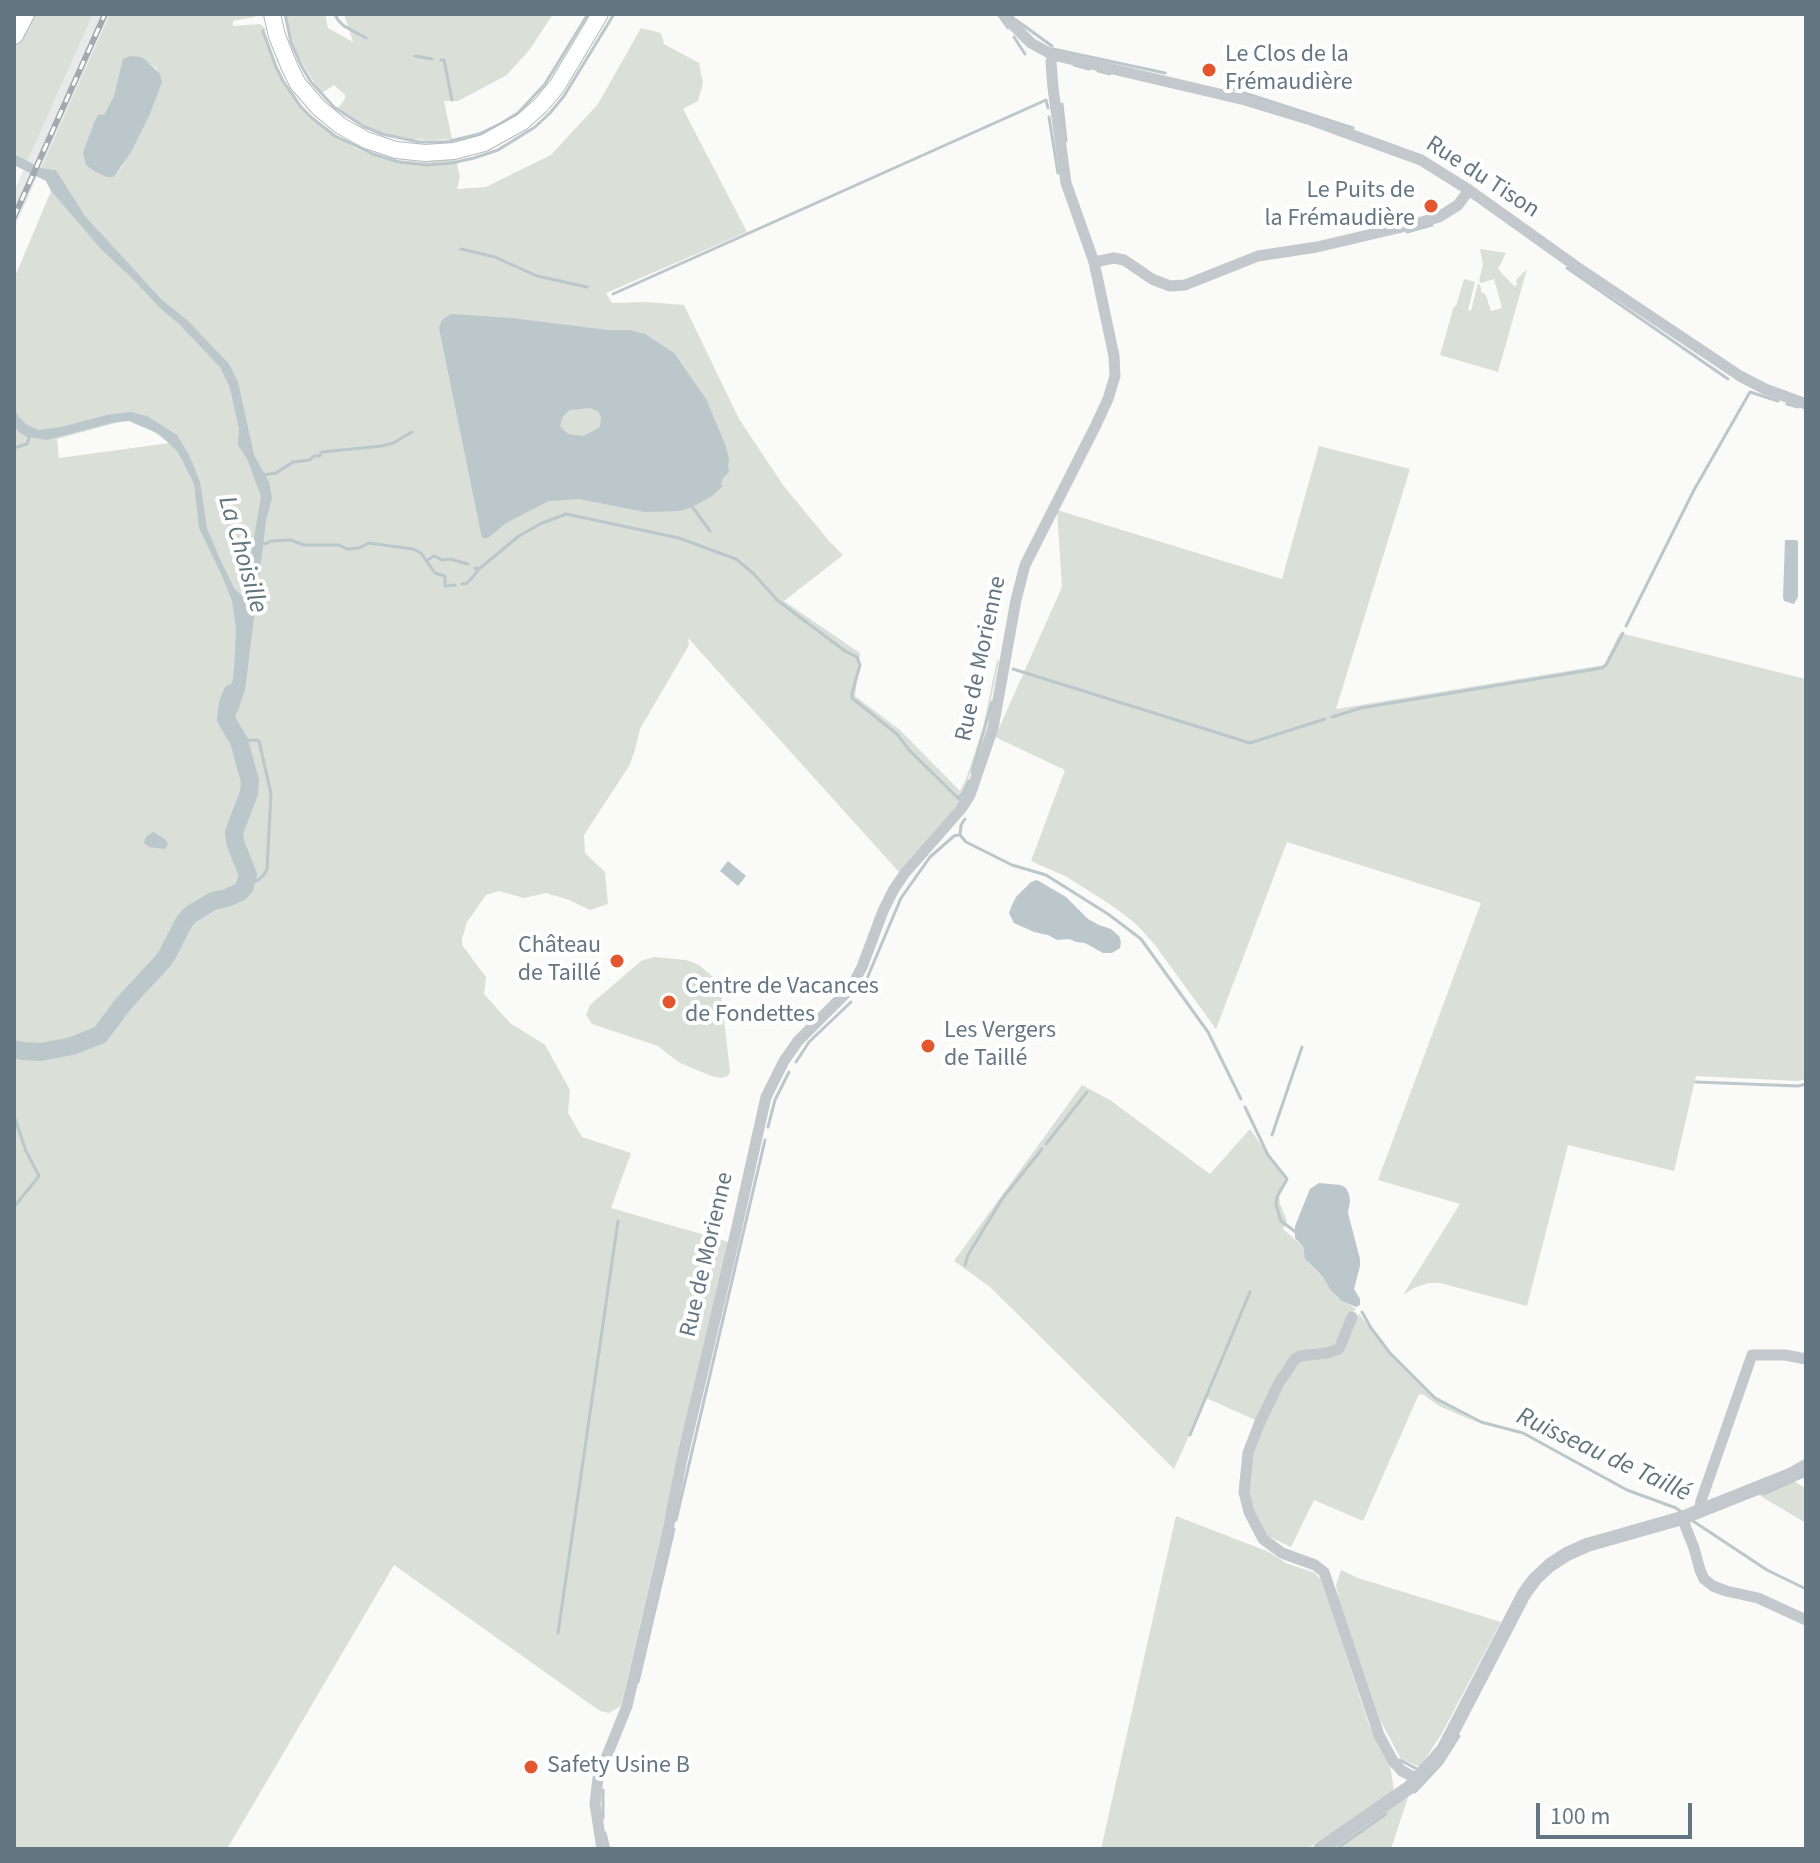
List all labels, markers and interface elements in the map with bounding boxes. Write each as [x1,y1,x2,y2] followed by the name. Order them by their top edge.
[1225,42,1353,98] place label: Le Clos de la Frémaudière
[1200,61,1218,79] marker: Le Clos de la Frémaudière
[1420,131,1544,225] street label: Rue du Tison
[1264,178,1415,234] place label: Le Puits de la Frémaudière
[1422,197,1440,215] marker: Le Puits de la Frémaudière
[209,493,273,617] water label: La Choisille
[950,574,1014,744] street label: Rue de Morienne
[518,933,601,989] place label: Château de Taillé
[608,952,626,970] marker: Château de Taillé
[685,974,879,1030] place label: Centre de Vacances de Fondettes
[660,993,678,1011] marker: Centre de Vacances de Fondettes
[944,1018,1056,1074] place label: Les Vergers de Taillé
[919,1037,937,1055] marker: Les Vergers de Taillé
[675,1170,741,1340] street label: Rue de Morienne
[1511,1402,1695,1510] water label: Ruisseau de Taillé
[547,1753,690,1781] place label: Safety Usine B
[522,1758,540,1776] marker: Safety Usine B
[1540,1787,1696,1837] scale bar
[1550,1799,1610,1834] text: 100 m

